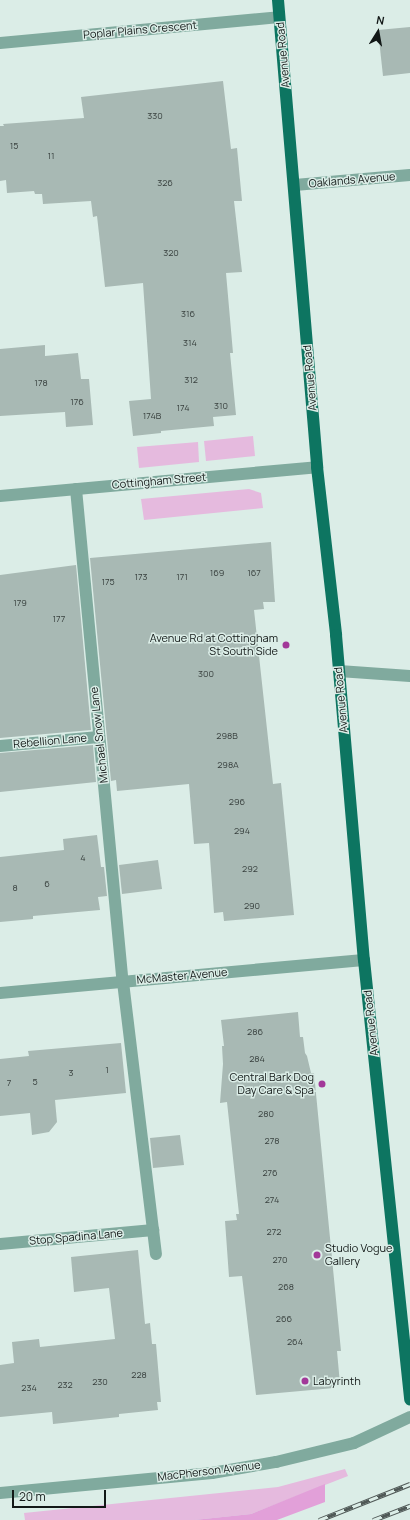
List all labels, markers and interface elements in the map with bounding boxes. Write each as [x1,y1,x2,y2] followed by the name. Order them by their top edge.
[358,12,398,52] north arrow
[375,12,386,28] text: N
[83,18,197,42] street label: Poplar Plains Crescent
[274,22,292,88] street label: Avenue Road
[147,111,163,121] house number: 330
[10,141,18,151] house number: 15
[47,151,55,161] house number: 11
[308,170,396,190] street label: Oaklands Avenue
[157,178,173,188] house number: 326
[163,248,179,258] house number: 320
[181,309,195,319] house number: 316
[183,338,197,348] house number: 314
[301,345,319,411] street label: Avenue Road
[184,375,198,385] house number: 312
[34,378,48,388] house number: 178
[70,397,84,407] house number: 176
[214,401,228,411] house number: 310
[177,403,189,413] house number: 174
[143,411,161,421] house number: 174B
[111,470,207,492] street label: Cottingham Street
[210,568,224,578] house number: 169
[247,568,261,578] house number: 167
[134,572,148,582] house number: 173
[176,572,188,582] house number: 171
[101,577,115,587] house number: 175
[13,598,27,608] house number: 179
[53,614,65,624] house number: 177
[150,632,278,658] place label: Avenue Rd at Cottingham St South Side
[281,640,291,650] marker: Avenue Rd at Cottingham St South Side
[332,667,350,733] street label: Avenue Road
[198,669,214,679] house number: 300
[87,686,111,784] street label: Michael Snow Lane
[13,731,87,751] street label: Rebellion Lane
[216,731,238,741] house number: 298B
[217,760,239,770] house number: 298A
[229,797,245,807] house number: 296
[234,826,250,836] house number: 294
[80,853,86,863] house number: 4
[242,864,258,874] house number: 292
[44,879,50,889] house number: 6
[12,883,18,893] house number: 8
[244,901,260,911] house number: 290
[136,965,228,987] street label: McMaster Avenue
[361,990,381,1056] street label: Avenue Road
[247,1027,263,1037] house number: 286
[249,1054,265,1064] house number: 284
[105,1065,109,1075] house number: 1
[69,1068,73,1078] house number: 3
[229,1071,314,1097] place label: Central Bark Dog Day Care & Spa
[32,1077,38,1087] house number: 5
[7,1078,11,1088] house number: 7
[317,1079,327,1089] marker: Central Bark Dog Day Care & Spa
[258,1109,274,1119] house number: 280
[265,1136,279,1146] house number: 278
[262,1168,278,1178] house number: 276
[265,1195,279,1205] house number: 274
[29,1226,123,1248] street label: Stop Spadina Lane
[267,1227,281,1237] house number: 272
[325,1242,392,1268] place label: Studio Vogue Gallery
[312,1250,322,1260] marker: Studio Vogue Gallery
[272,1255,288,1265] house number: 270
[278,1282,294,1292] house number: 268
[276,1314,292,1324] house number: 266
[287,1337,303,1347] house number: 264
[131,1370,147,1380] house number: 228
[313,1374,361,1388] place label: Labyrinth
[300,1376,310,1386] marker: Labyrinth
[92,1377,108,1387] house number: 230
[57,1380,73,1390] house number: 232
[21,1383,37,1393] house number: 234
[157,1458,261,1484] street label: MacPherson Avenue
[14,1482,108,1508] scale bar
[19,1488,46,1505] text: 20 m

